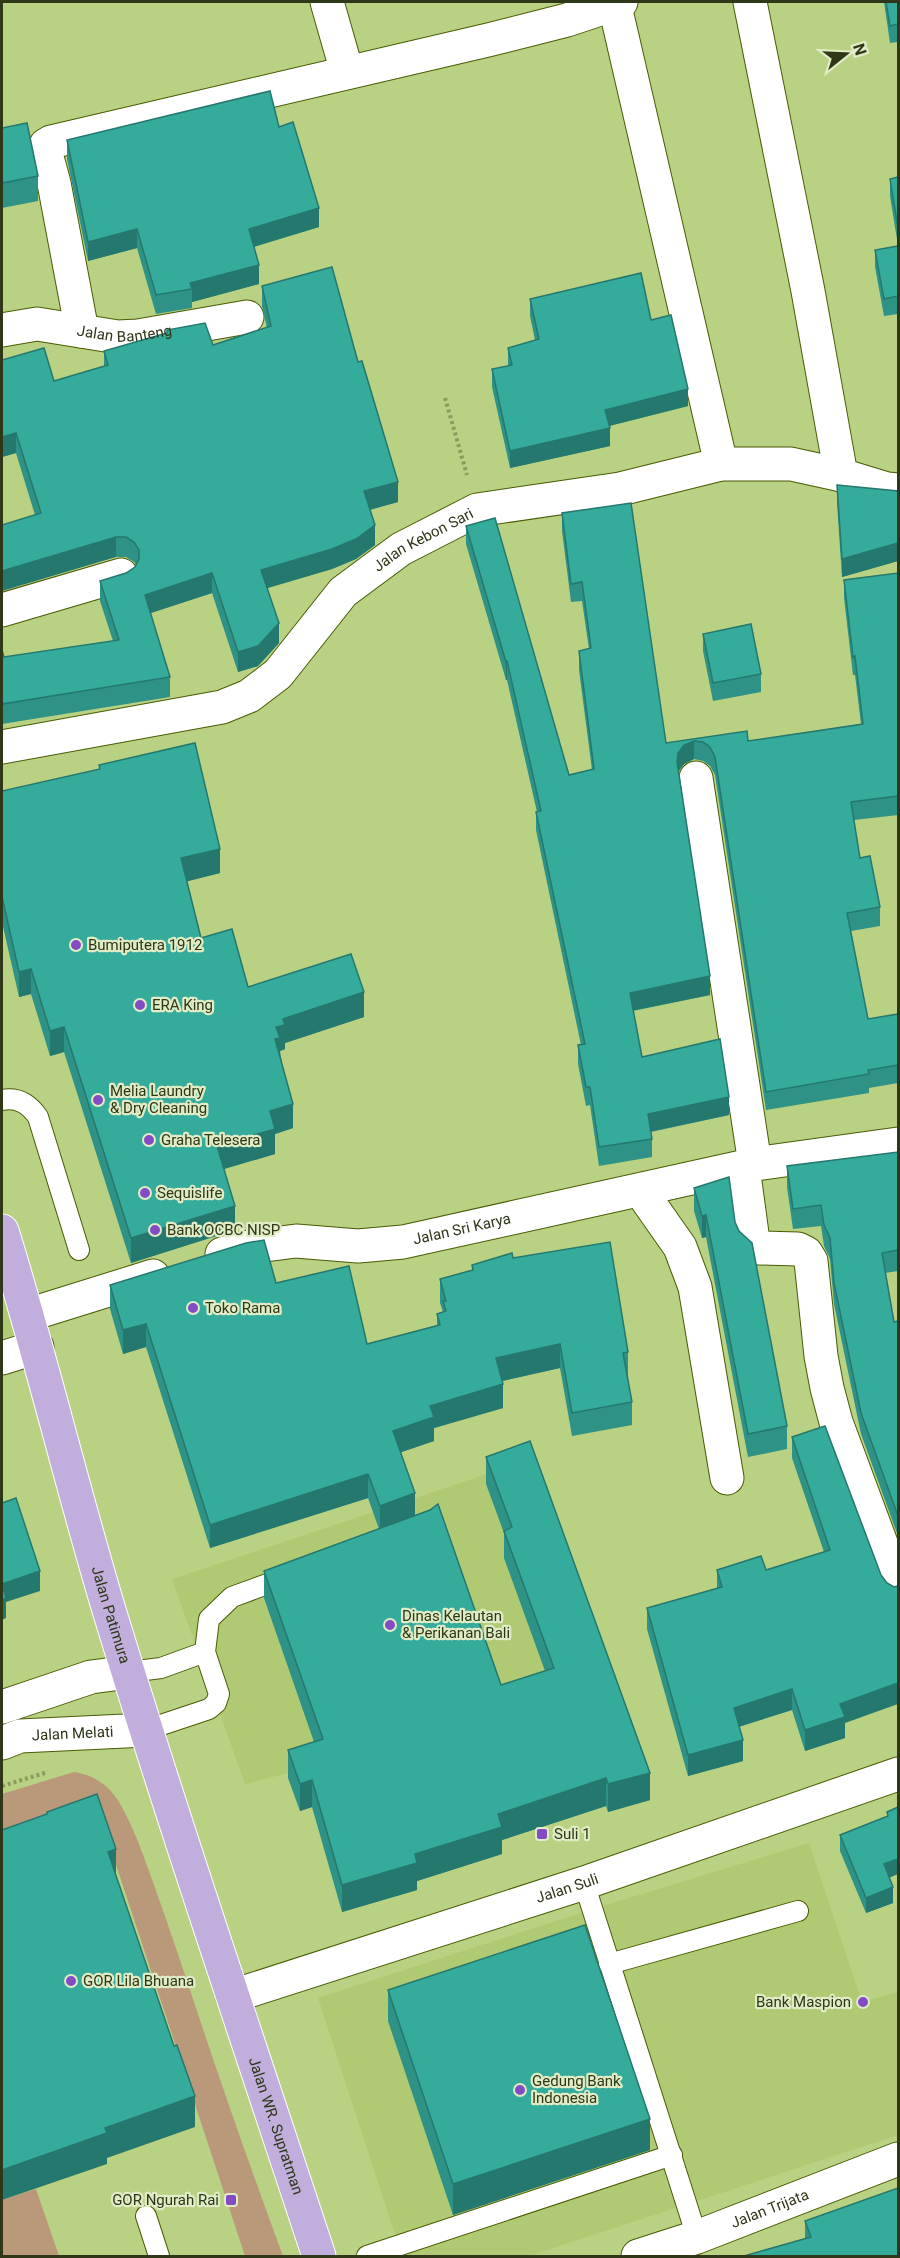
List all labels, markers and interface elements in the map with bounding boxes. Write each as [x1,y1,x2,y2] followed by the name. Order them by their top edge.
[816,24,876,84] north arrow
[849,41,871,58] text: N
[76,321,173,346] street label: Jalan Banteng
[370,504,476,575] street label: Jalan Kebon Sari
[88,936,202,954] place label: Bumiputera 1912
[69,938,83,952] marker: Bumiputera 1912
[152,996,213,1014] place label: ERA King
[133,998,147,1012] marker: ERA King
[110,1082,207,1117] place label: Melia Laundry & Dry Cleaning
[91,1093,105,1107] marker: Melia Laundry & Dry Cleaning
[161,1131,260,1149] place label: Graha Telesera
[142,1133,156,1147] marker: Graha Telesera
[157,1184,222,1202] place label: Sequislife
[138,1186,152,1200] marker: Sequislife
[411,1209,512,1249] street label: Jalan Sri Karya
[167,1221,280,1239] place label: Bank OCBC NISP
[148,1223,162,1237] marker: Bank OCBC NISP
[205,1299,280,1317] place label: Toko Rama
[186,1301,200,1315] marker: Toko Rama
[88,1564,134,1666] street label: Jalan Patimura
[402,1607,510,1642] place label: Dinas Kelautan & Perikanan Bali
[383,1618,397,1632] marker: Dinas Kelautan & Perikanan Bali
[31,1723,114,1744] street label: Jalan Melati
[554,1825,591,1843] place label: Suli 1
[535,1827,549,1841] marker: Suli 1
[534,1870,601,1907] street label: Jalan Suli
[83,1972,194,1990] place label: GOR Lila Bhuana
[64,1974,78,1988] marker: GOR Lila Bhuana
[756,1993,851,2011] place label: Bank Maspion
[856,1995,870,2009] marker: Bank Maspion
[245,2055,307,2197] street label: Jalan WR. Supratman
[532,2072,621,2107] place label: Gedung Bank Indonesia
[513,2083,527,2097] marker: Gedung Bank Indonesia
[728,2186,811,2232] street label: Jalan Trijata
[112,2191,219,2209] place label: GOR Ngurah Rai
[224,2193,238,2207] marker: GOR Ngurah Rai

